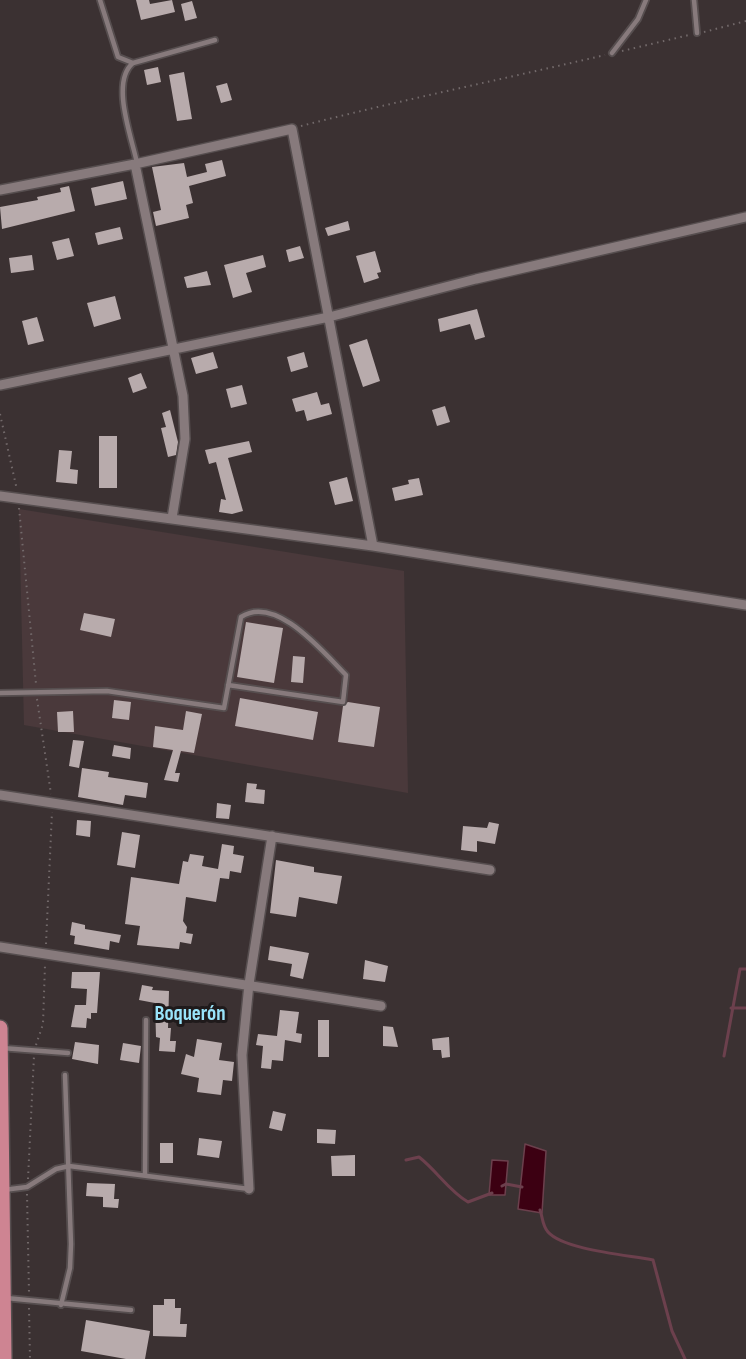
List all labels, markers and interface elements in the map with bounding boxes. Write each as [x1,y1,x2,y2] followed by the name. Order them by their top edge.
[154,1002,226,1028] district label: Boquerón

